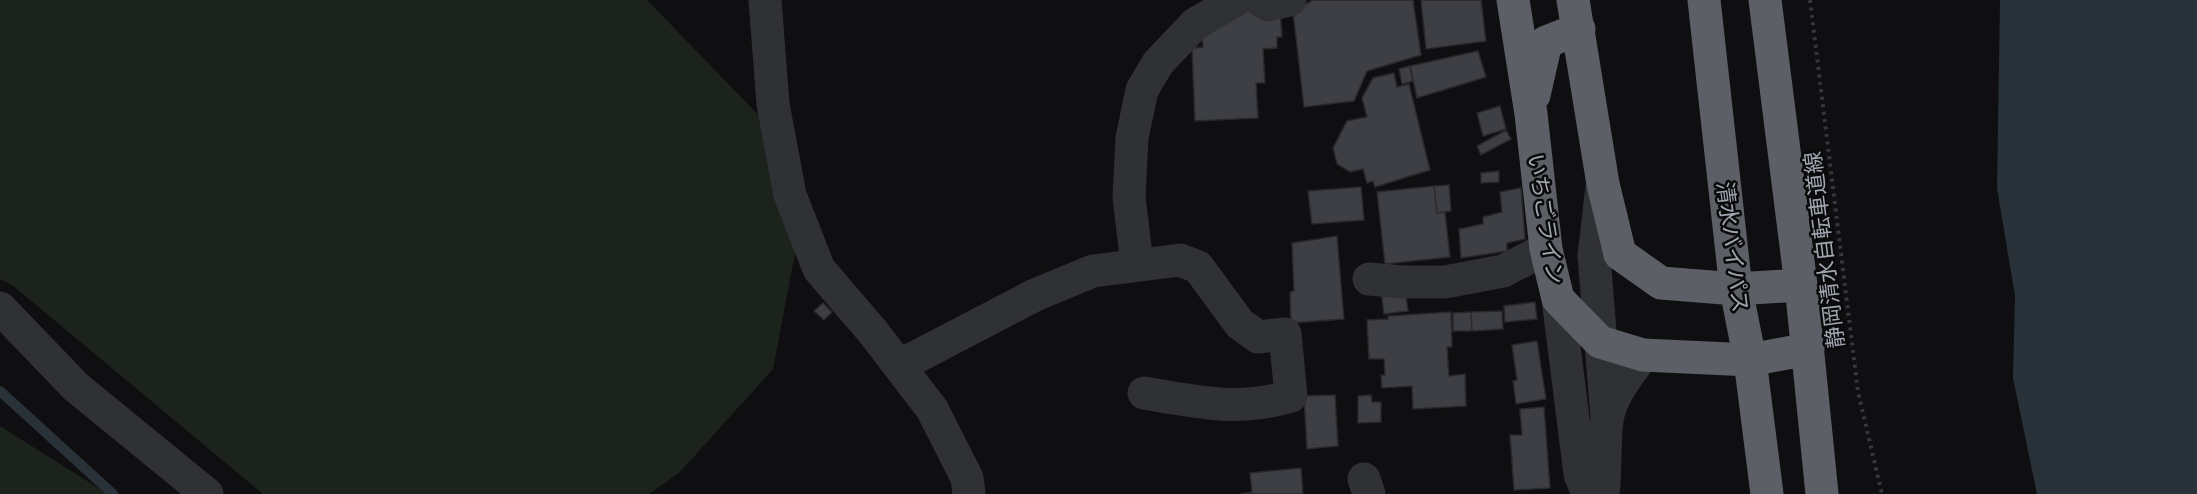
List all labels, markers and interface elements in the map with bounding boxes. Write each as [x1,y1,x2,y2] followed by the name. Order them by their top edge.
[1799,150,1850,350] street label: 静岡清水自転車道線
[1522,152,1569,286] street label: いちごライン
[1711,180,1754,314] street label: 清水バイパス

